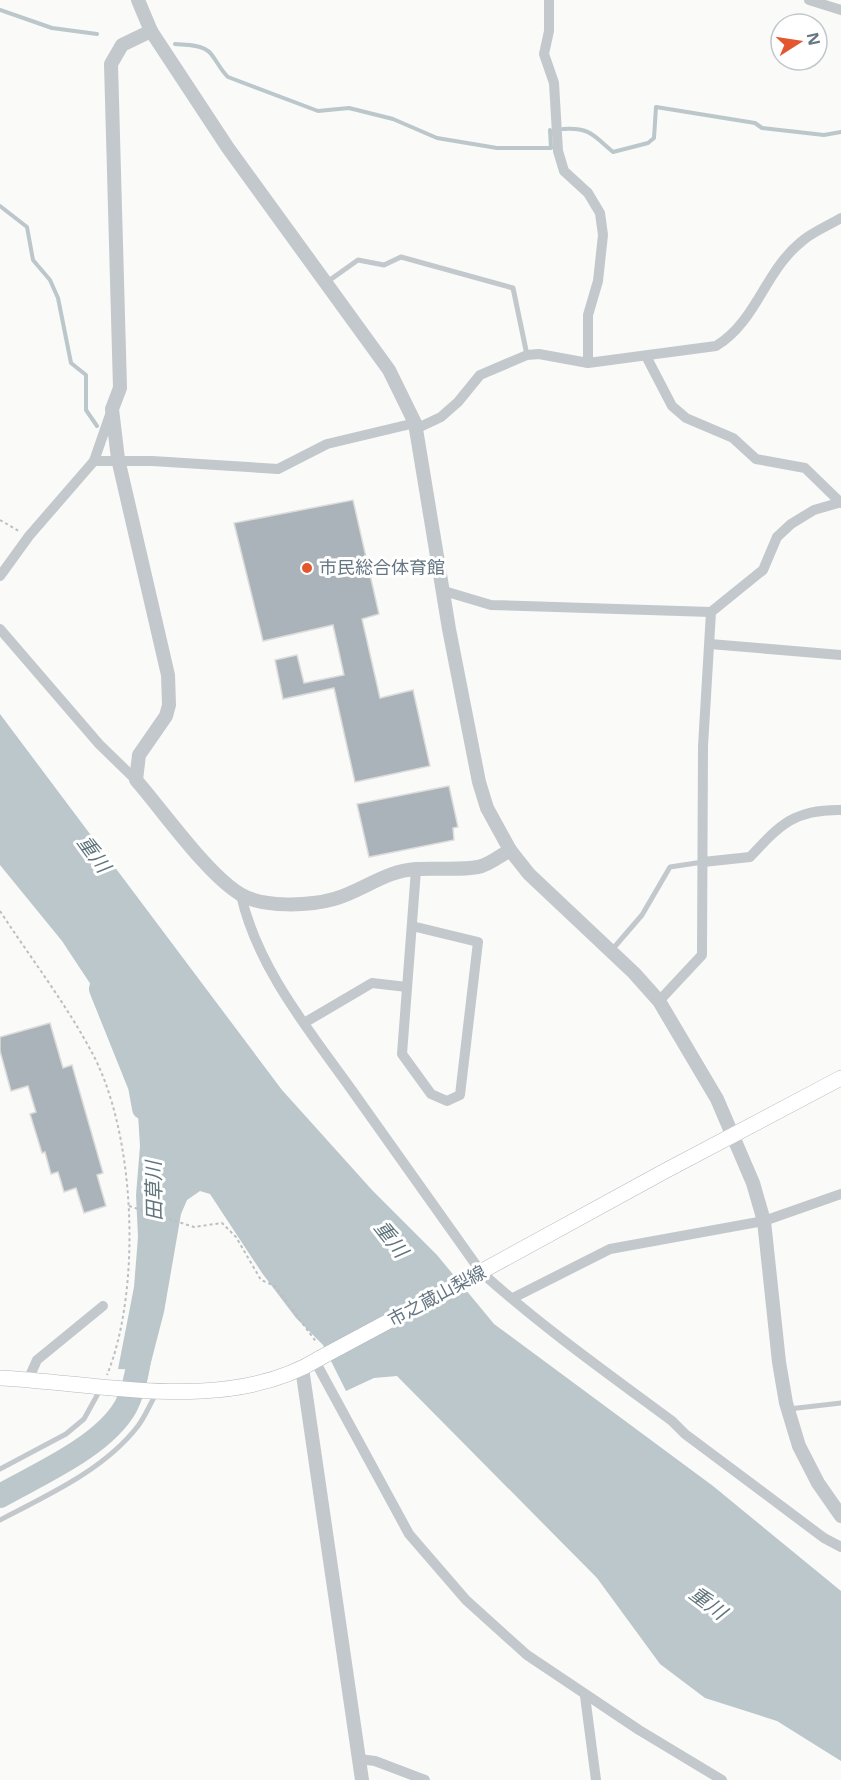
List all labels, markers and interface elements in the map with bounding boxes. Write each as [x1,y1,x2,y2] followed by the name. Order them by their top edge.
[769,12,829,72] north arrow
[802,30,826,48] text: N
[319,555,445,579] place label: 市民総合体育館
[300,561,314,575] marker: 市民総合体育館
[72,830,118,879] water label: 重川
[139,1159,168,1221] water label: 田草川
[368,1215,416,1264] water label: 重川
[383,1259,490,1331] street label: 市之蔵山梨線
[684,1580,734,1627] water label: 重川

